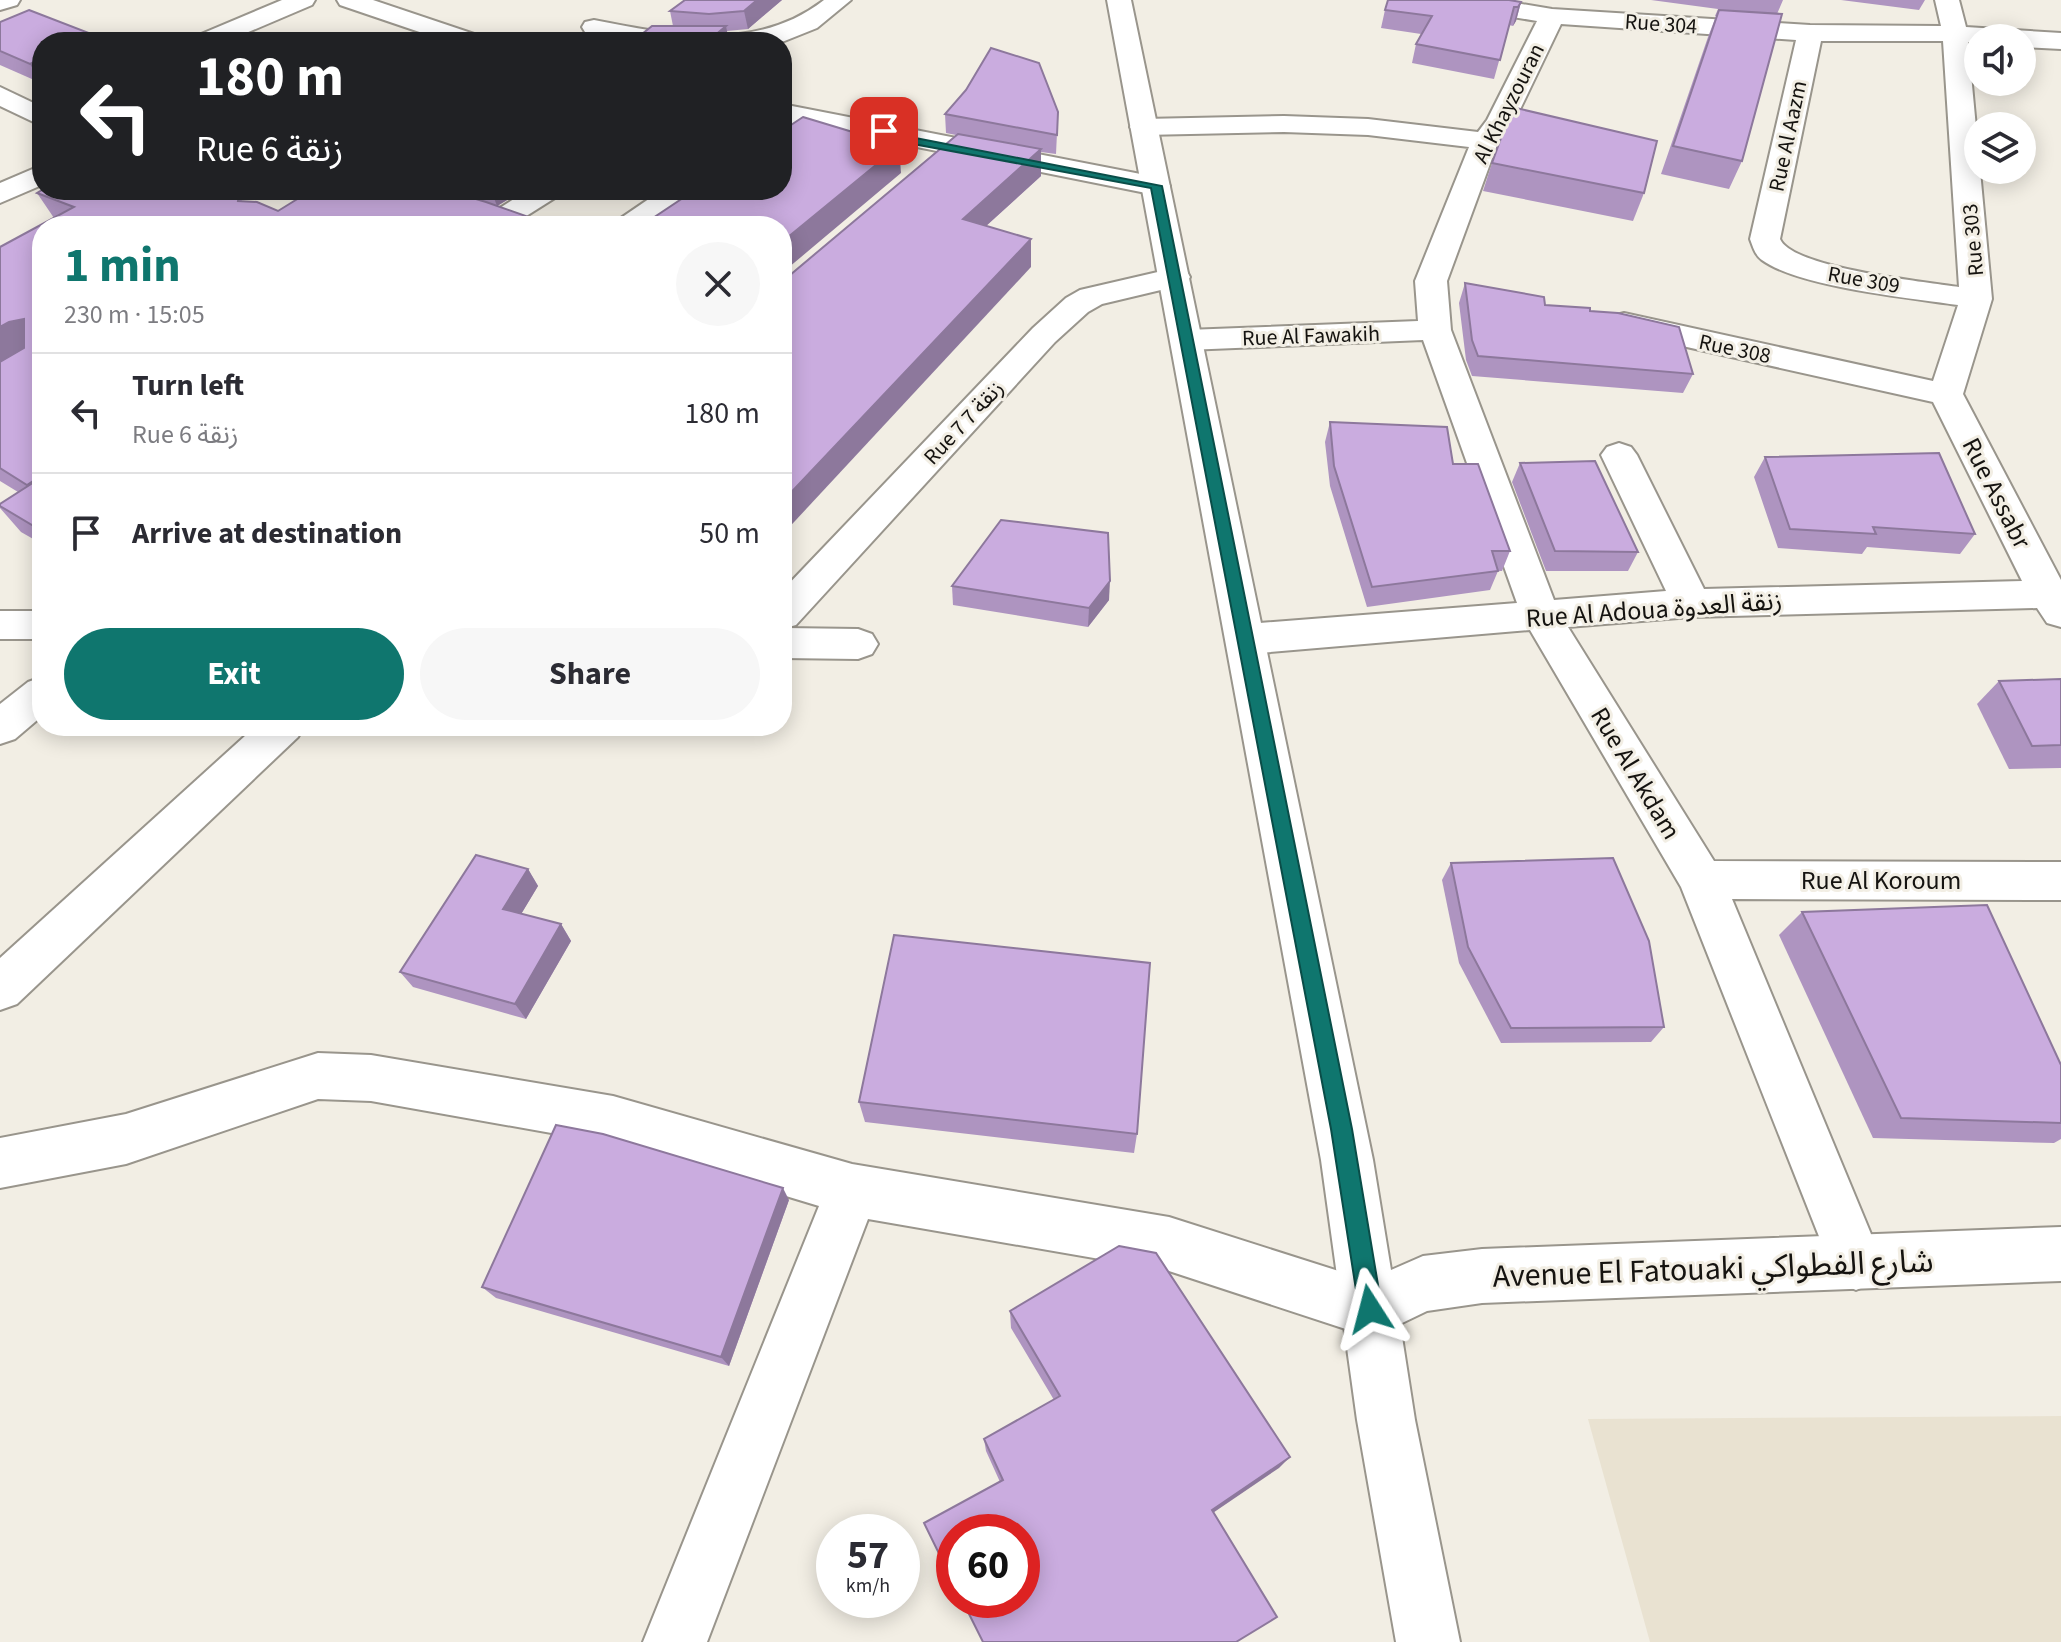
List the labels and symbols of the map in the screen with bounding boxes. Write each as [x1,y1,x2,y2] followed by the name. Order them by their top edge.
[1624,6,1698,42] street label: Rue 304
[1465,38,1553,169] street label: Al Khayzouran
[1761,78,1815,195] street label: Rue Al Aazm
[850,97,918,165] pin
[1954,202,1992,277] street label: Rue 303
[1825,258,1902,302] street label: Rue 309
[1242,318,1381,354] street label: Rue Al Fawakih
[1696,326,1774,372] street label: Rue 308
[916,373,1011,472] street label: Rue 7 زنقة 7
[1953,431,2041,556] street label: Rue Assabr
[1525,582,1784,637] street label: Rue Al Adoua زنقة العدوة
[1581,700,1690,846] street label: Rue Al Akdam
[1801,862,1961,899] street label: Rue Al Koroum
[1492,1238,1934,1300] street label: Avenue El Fatouaki شارع الفطواكي
[1328,1267,1412,1351] position arrow
[936,1514,1040,1618] speed limit sign: 60

